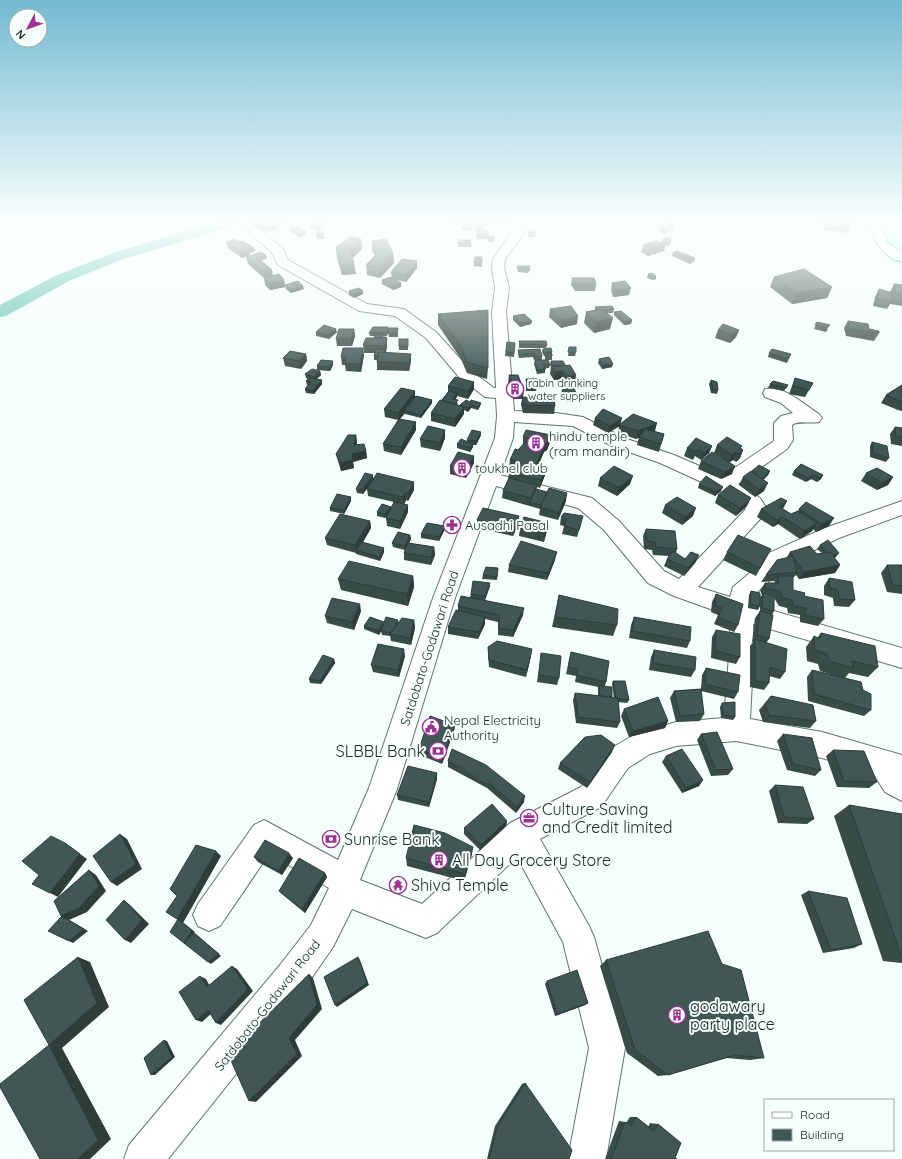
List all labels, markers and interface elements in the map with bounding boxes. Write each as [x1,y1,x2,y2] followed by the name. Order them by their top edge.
[8,8,48,48] north arrow
[13,27,28,42] text: N
[528,376,605,403] place label: rabin drinking water suppliers
[505,379,525,399] building icon: rabin drinking water suppliers
[549,428,630,459] place label: hindu temple (ram mandir)
[526,433,546,453] building icon: hindu temple (ram mandir)
[452,458,472,478] building icon: toukhel club
[475,460,548,476] place label: toukhel club
[442,515,462,535] pharmacy icon: Ausadhi Pasal
[465,517,549,533] place label: Ausadhi Pasal
[396,568,462,728] street label: Satdobato-Godawari Road
[444,712,541,743] place label: Nepal Electricity Authority
[421,717,441,737] public building icon: Nepal Electricity Authority
[336,741,425,761] place label: SLBBL Bank
[428,741,448,761] bank icon: SLBBL Bank
[542,799,672,837] place label: Culture Saving and Credit limited
[519,808,539,828] office icon: Culture Saving and Credit limited
[321,829,341,849] bank icon: Sunrise Bank
[344,829,440,849] place label: Sunrise Bank
[429,850,449,870] building icon: All Day Grocery Store
[452,850,611,870] place label: All Day Grocery Store
[388,875,408,895] temple icon: Shiva Temple
[411,875,509,895] place label: Shiva Temple
[211,936,323,1074] street label: Satdobato-Godawari Road
[690,996,775,1034] place label: godawary party place
[667,1005,687,1025] building icon: godawary party place
[764,1099,894,1151] legend
[800,1107,830,1122] text: Road
[800,1127,844,1142] text: Building

